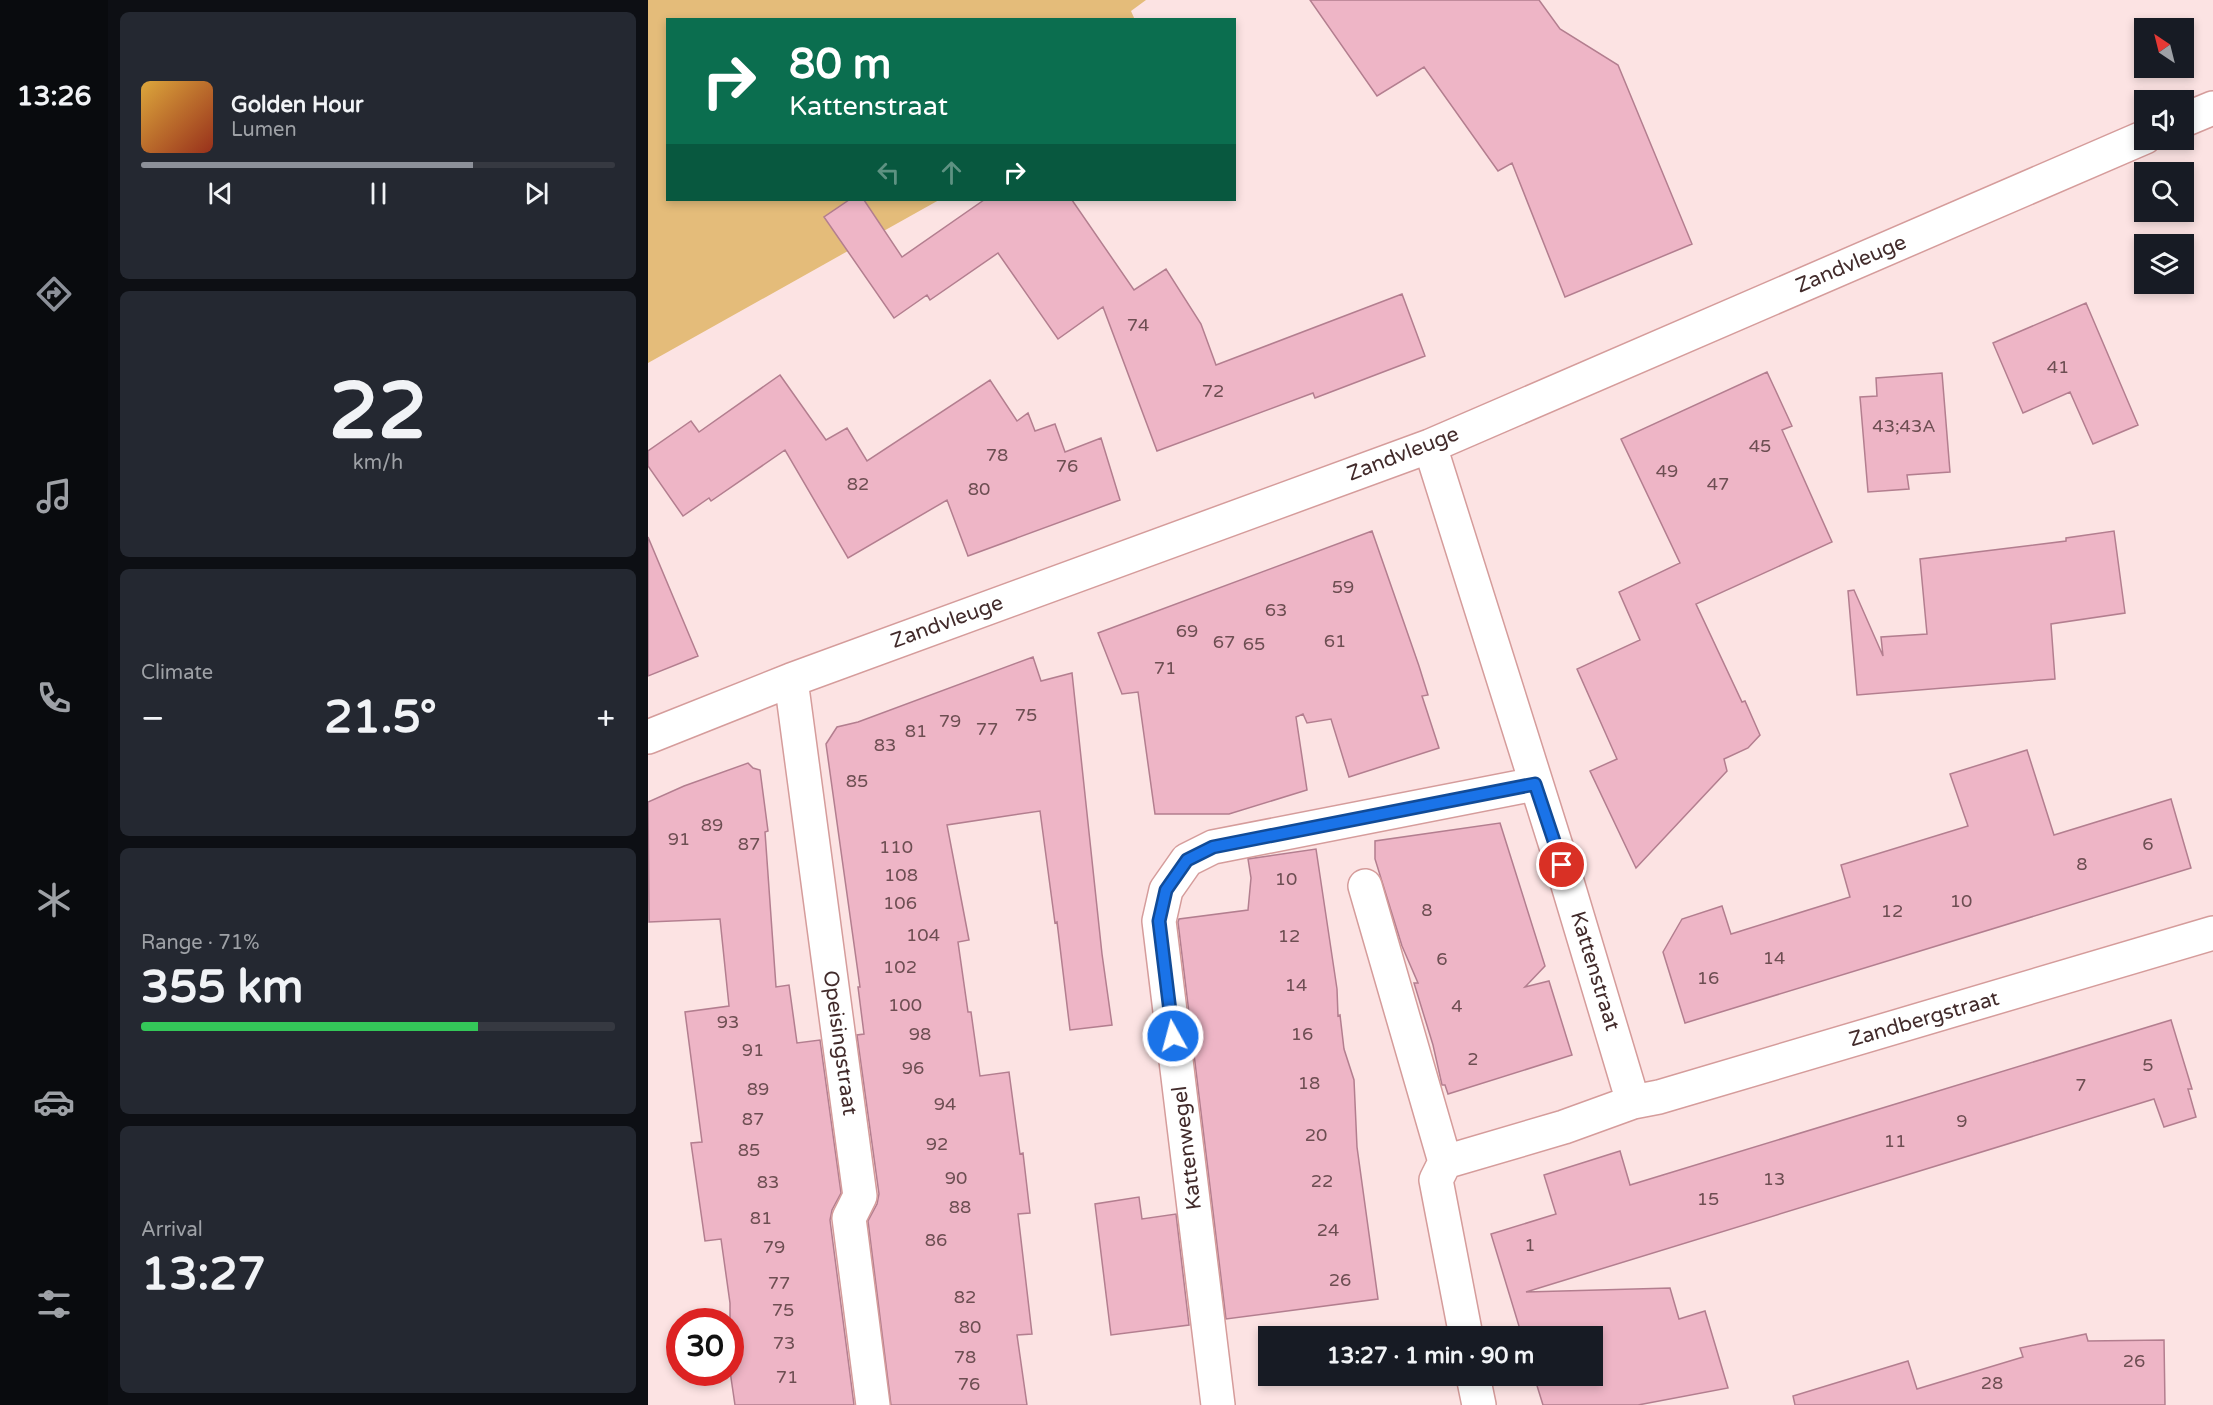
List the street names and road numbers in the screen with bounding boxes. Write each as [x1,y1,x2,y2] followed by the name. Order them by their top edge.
[1792,230,1910,298] street label: Zandvleuge
[1344,421,1462,487] street label: Zandvleuge
[888,590,1007,654] street label: Zandvleuge
[1565,908,1625,1034] street label: Kattenstraat
[817,969,863,1117] street label: Opeisingstraat
[1846,986,2002,1052] street label: Zandbergstraat
[1167,1085,1207,1211] street label: Kattenwegel

